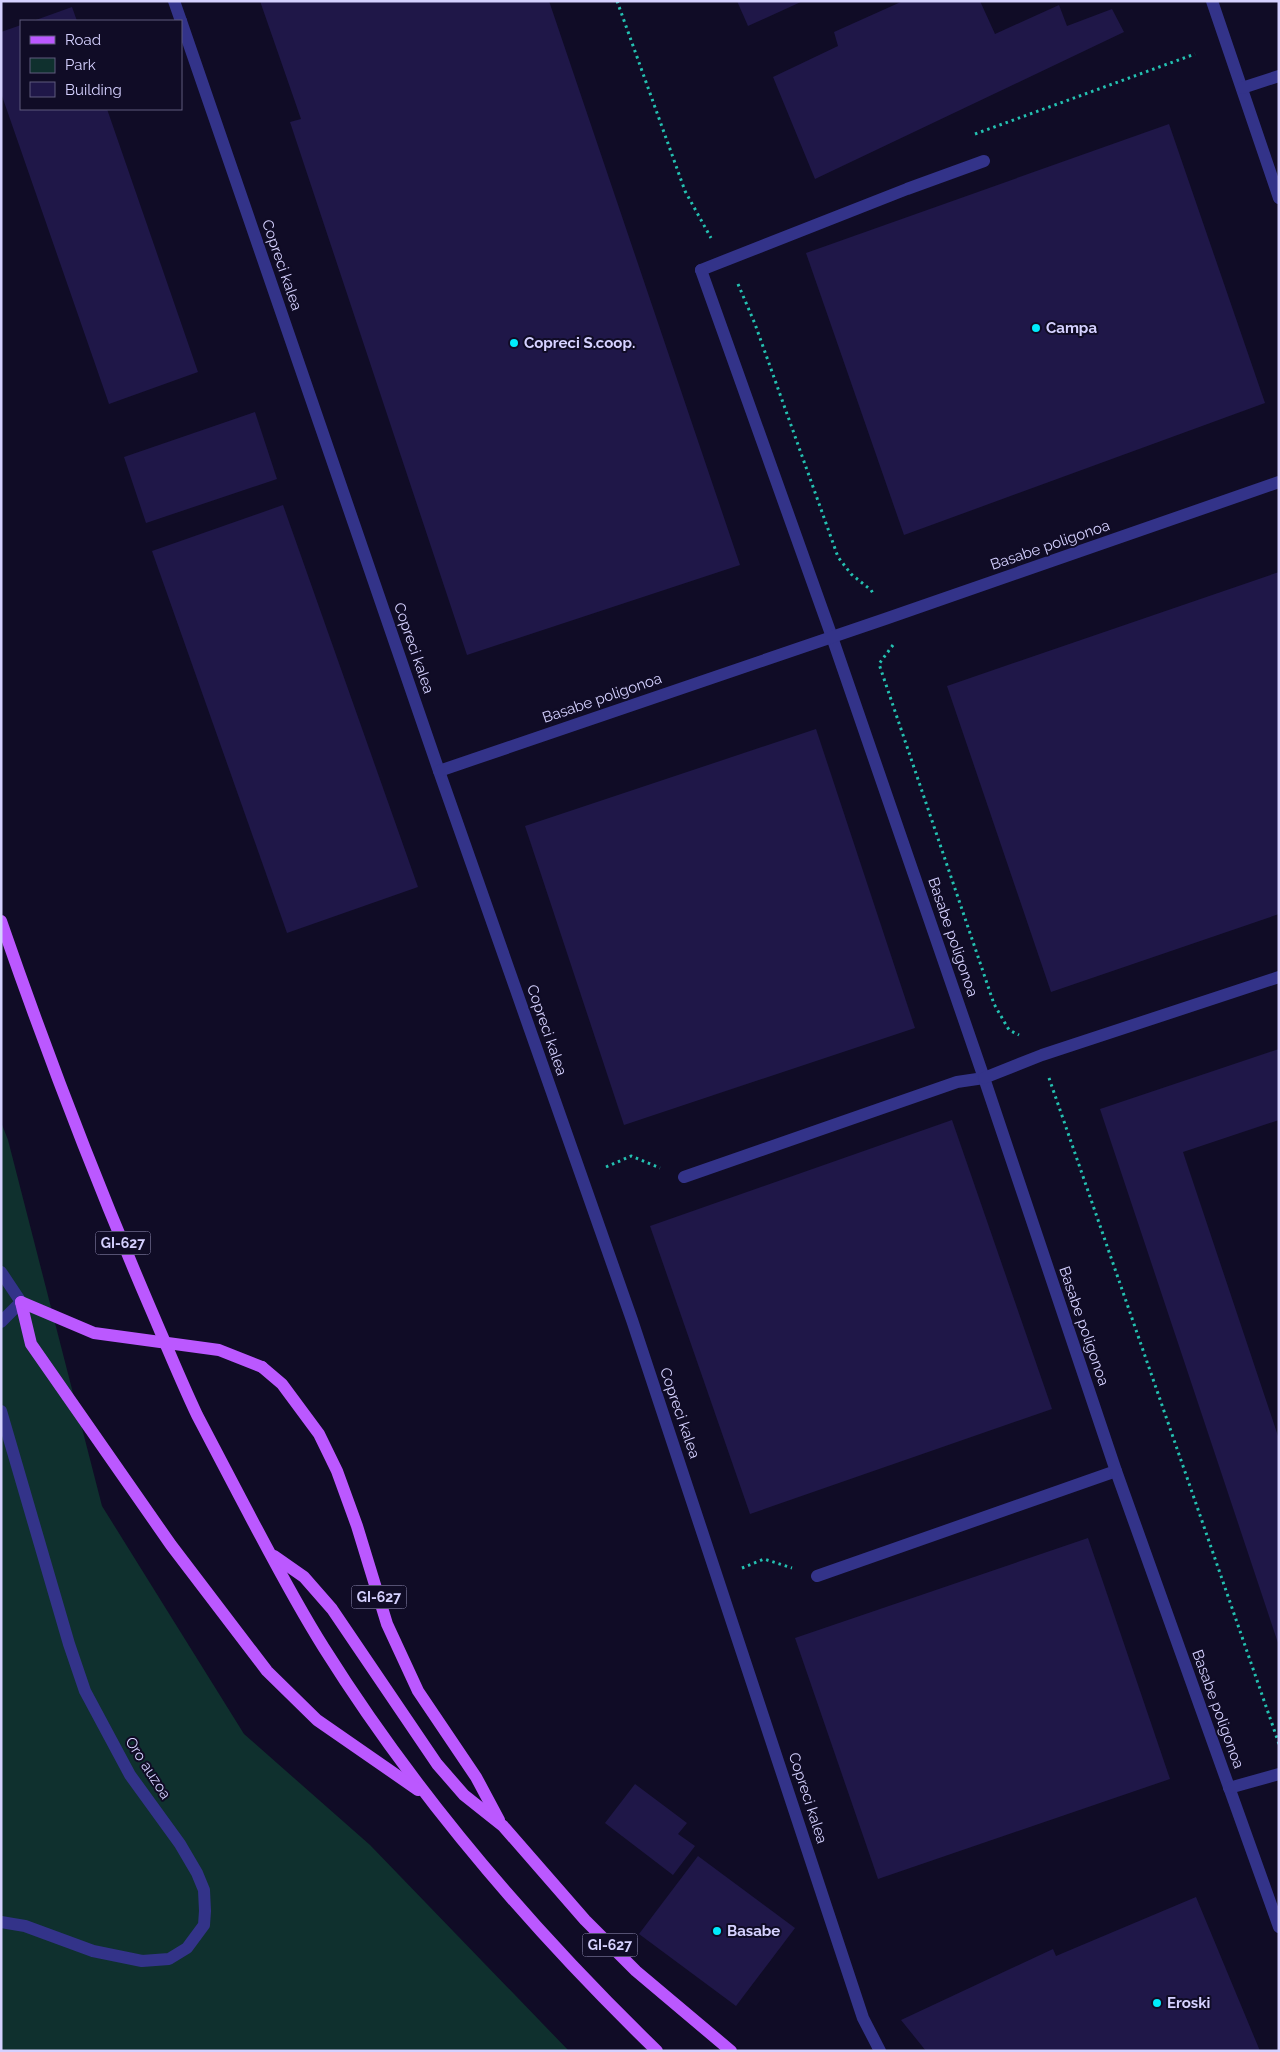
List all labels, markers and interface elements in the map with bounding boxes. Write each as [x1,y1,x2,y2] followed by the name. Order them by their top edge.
[20,20,182,110] legend
[65,31,101,49] text: Road
[65,56,96,74] text: Park
[65,81,122,99] text: Building
[258,217,306,313] street label: Copreci kalea
[1046,319,1097,337] place label: Campa
[1030,322,1042,334] marker: Campa
[524,334,635,352] place label: Copreci S.coop.
[508,337,520,349] marker: Copreci S.coop.
[988,516,1112,574] street label: Basabe poligonoa
[390,600,438,696] street label: Copreci kalea
[540,669,664,727] street label: Basabe poligonoa
[924,875,982,999] street label: Basabe poligonoa
[523,982,571,1078] street label: Copreci kalea
[96,1232,150,1254] road number: GI-627
[1055,1264,1113,1388] street label: Basabe poligonoa
[656,1365,704,1461] street label: Copreci kalea
[352,1585,406,1608] road number: GI-627
[1188,1647,1248,1771] street label: Basabe poligonoa
[121,1734,175,1802] street label: Oro auzoa
[785,1750,831,1846] street label: Copreci kalea
[727,1922,780,1940] place label: Basabe
[711,1925,723,1937] marker: Basabe
[582,1934,638,1956] road number: GI-627
[1167,1994,1210,2012] place label: Eroski
[1151,1997,1163,2009] marker: Eroski

